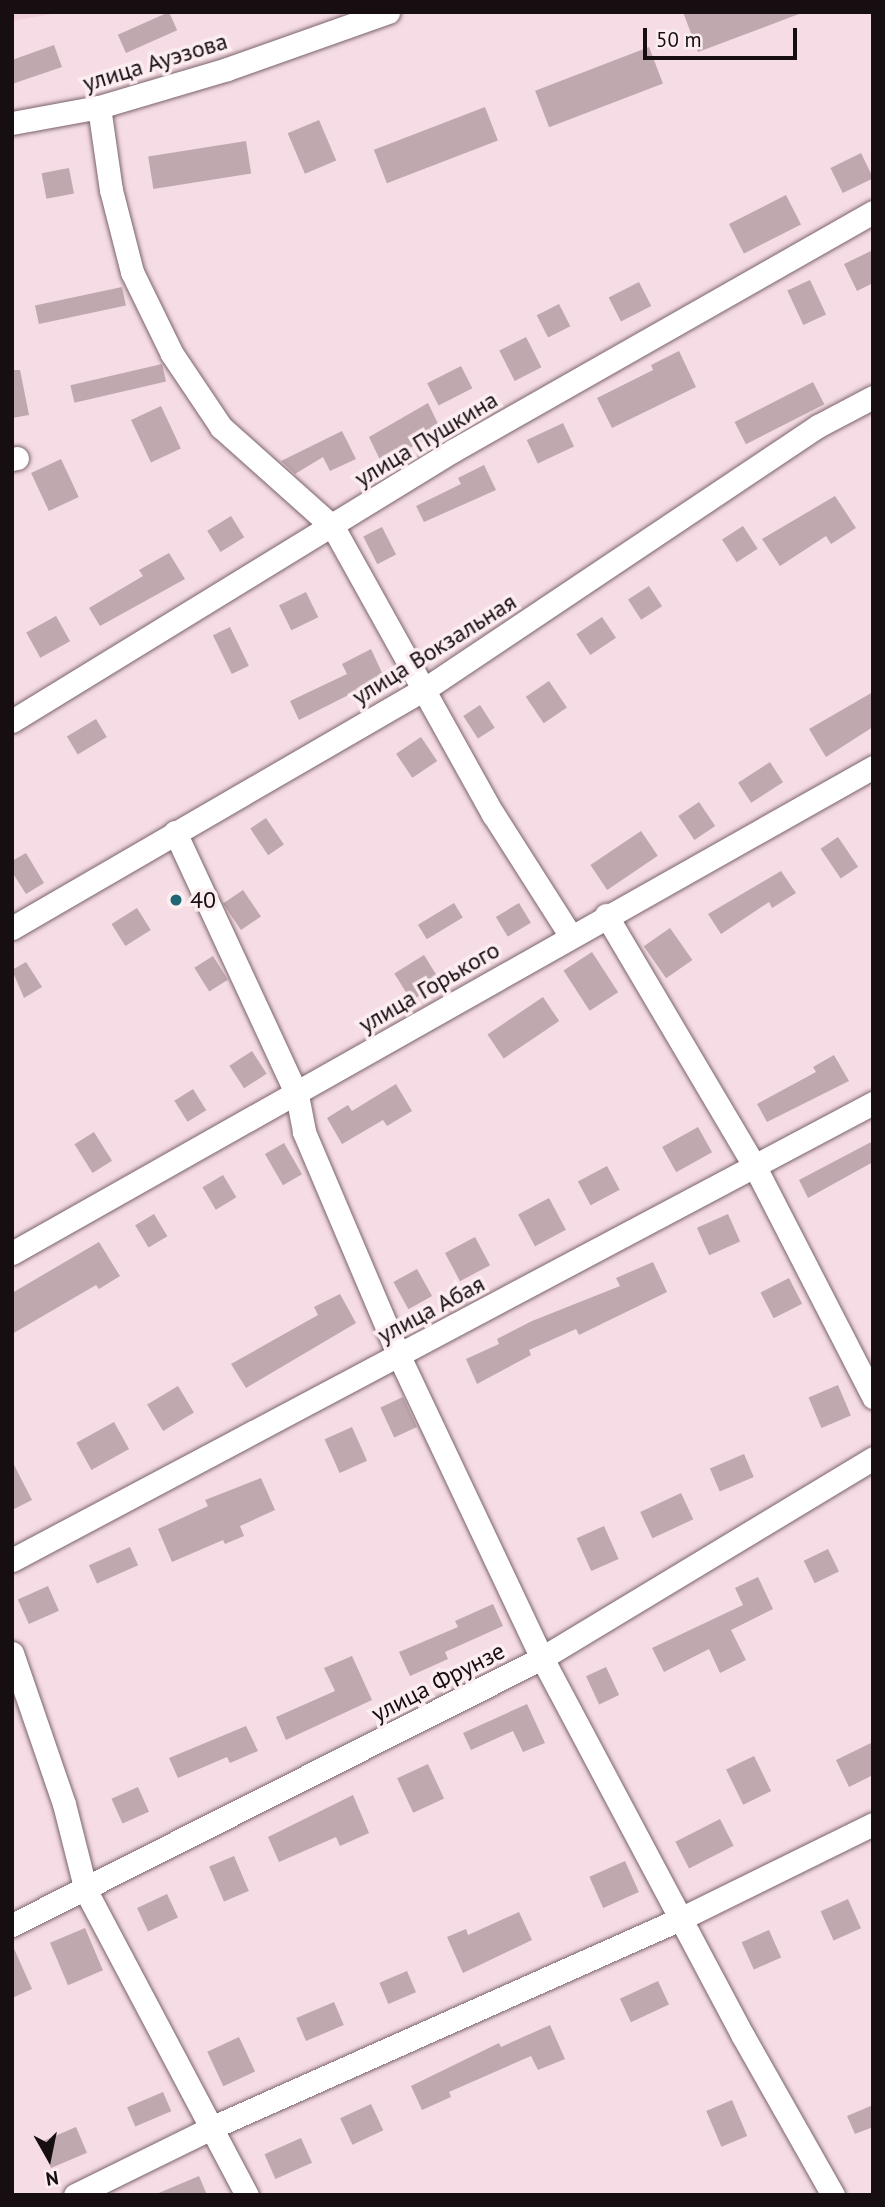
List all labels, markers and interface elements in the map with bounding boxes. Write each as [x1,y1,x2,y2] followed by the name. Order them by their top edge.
[647,14,801,58] scale bar
[79,26,231,98] street label: улица Ауэзова
[656,26,702,53] text: 50 m
[349,385,503,493] street label: улица Пушкина
[347,587,521,711] street label: улица Вокзальная
[190,886,216,914] place label: 40
[168,892,184,908] marker: 40
[353,935,505,1039] street label: улица Горького
[372,1269,490,1349] street label: улица Абая
[366,1636,510,1728] street label: улица Фрунзе
[14,2123,84,2193] north arrow
[44,2166,60,2192] text: N

